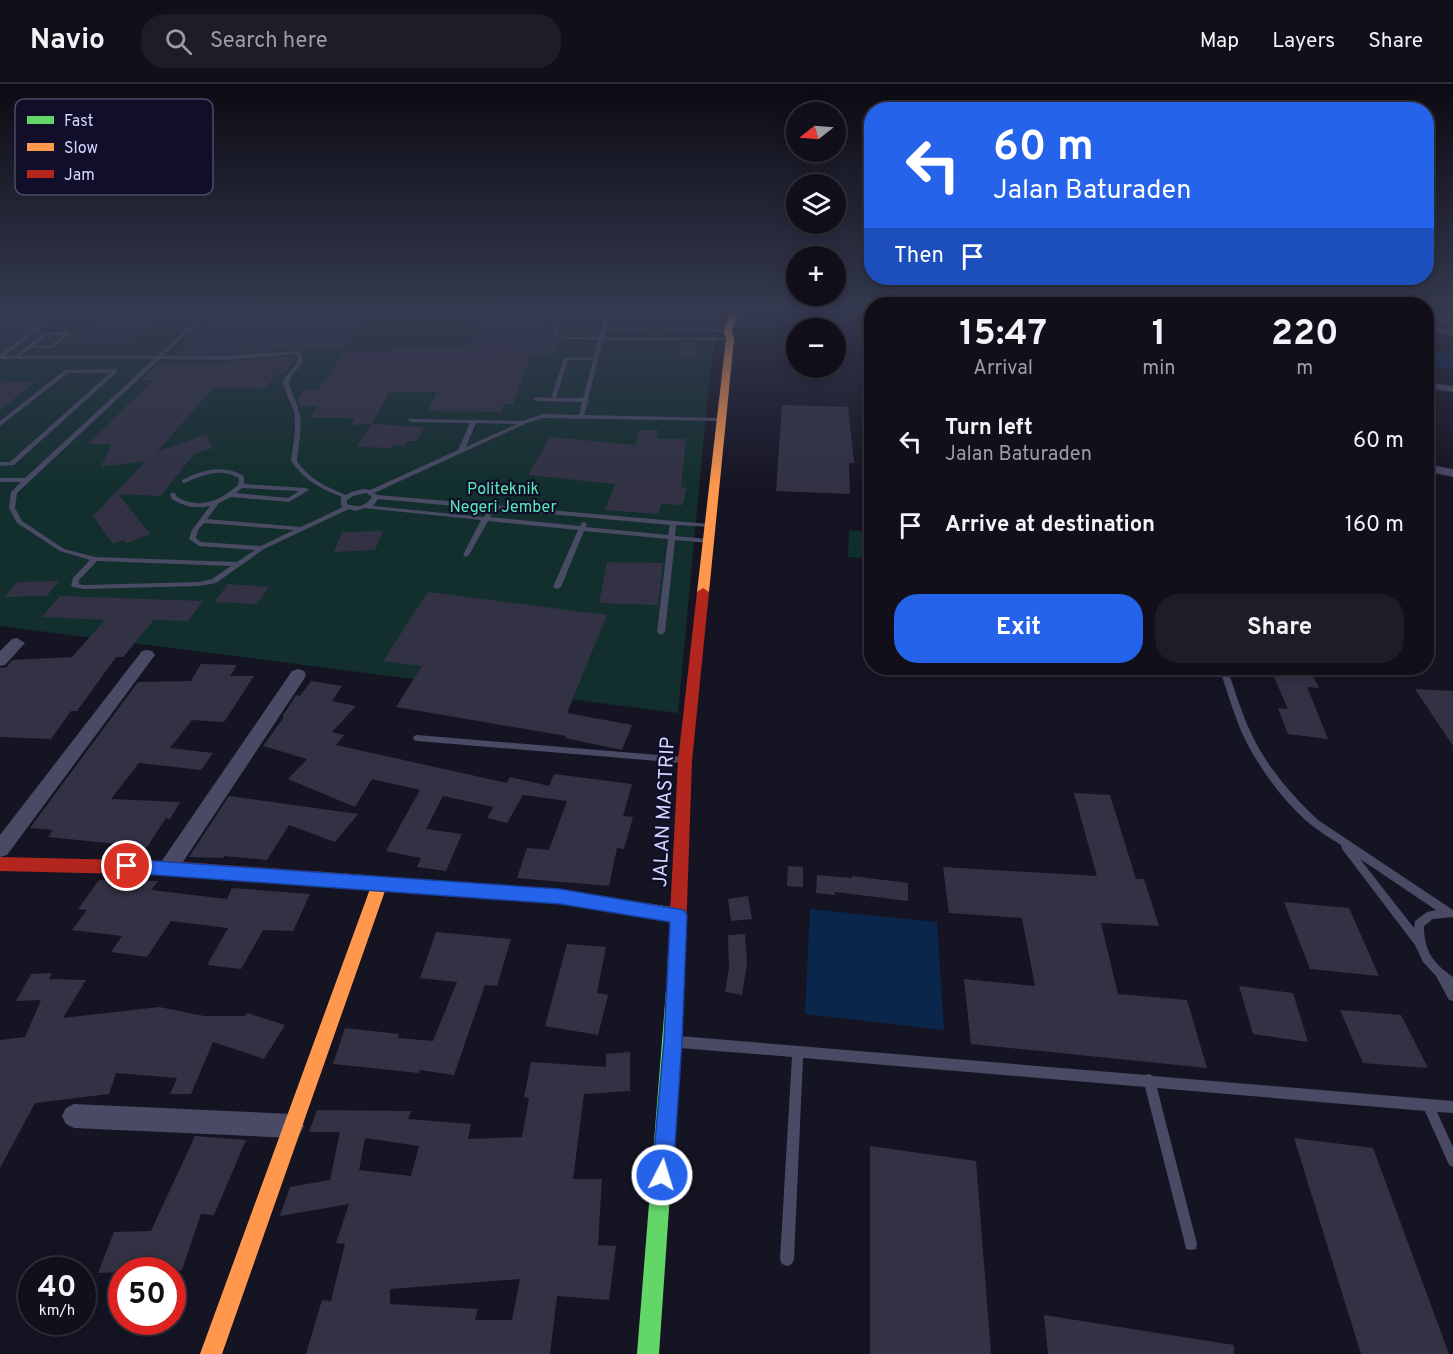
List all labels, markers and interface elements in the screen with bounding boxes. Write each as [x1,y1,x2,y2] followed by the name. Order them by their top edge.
[141,14,561,68] search box
[30,23,105,59] text: Navio
[162,25,195,58] icon: search
[210,28,327,55] text: Search here
[1200,28,1239,55] text: Map
[1272,28,1335,55] text: Layers
[1368,28,1423,55] text: Share
[15,99,213,195] legend
[786,102,846,162] north arrow
[786,102,846,378] map controls
[64,112,94,132] text: Fast
[993,122,1094,175] text: 60 m
[894,126,972,204] icon: left
[64,139,98,159] text: Slow
[64,166,95,186] text: Jam
[786,174,846,234] button: layers
[993,174,1192,208] text: Jalan Baturaden
[956,240,989,273] icon: arrive
[894,243,944,270] text: Then
[786,246,846,306] button: +
[959,312,1047,358] text: 15:47
[1152,312,1166,358] text: 1
[1271,312,1339,358] text: 220
[786,318,846,378] button: −
[973,356,1033,382] text: Arrival
[1142,356,1176,382] text: min
[1296,356,1313,382] text: m
[945,415,1033,442] text: Turn left
[894,425,927,458] icon: left
[1353,428,1404,455] text: 60 m
[945,442,1092,468] text: Jalan Baturaden
[449,480,557,518] park label: Politeknik Negeri Jember
[894,509,927,542] icon: arrive
[945,512,1155,539] text: Arrive at destination
[1345,512,1404,539] text: 160 m
[894,594,1143,663] button: Exit
[1155,594,1404,663] button: Share
[648,736,682,888] street label: JALAN MASTRIP
[101,840,152,891] pin
[110,849,143,882] icon: arrive
[630,1143,694,1207] position arrow
[108,1257,186,1335] speed limit sign: 50
[37,1270,77,1307] text: 40
[39,1302,75,1321] text: km/h

